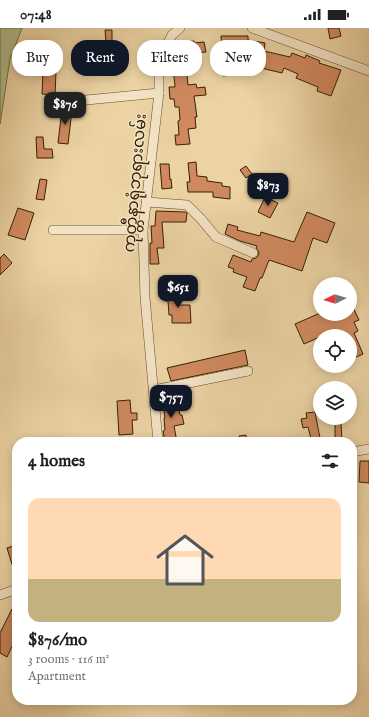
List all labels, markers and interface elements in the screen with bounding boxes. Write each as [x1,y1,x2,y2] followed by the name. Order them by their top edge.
[20,5,52,24] text: 07:48
[12,40,63,76] chip: Buy
[71,40,129,76] chip: Rent
[137,40,202,76] chip: Filters
[210,40,266,76] chip: New
[41,92,89,126] pin: $876
[53,96,77,113] text: $876
[117,112,155,254] street label: ကုတ္တီနာရုံဘုရားလမ်း
[244,173,292,207] pin: $873
[256,177,280,194] text: $873
[154,275,202,309] pin: $651
[313,277,357,321] north arrow
[313,277,357,425] map controls
[167,279,189,296] text: $651
[313,329,357,373] button: locate
[313,381,357,425] button: layers
[147,385,195,419] pin: $757
[159,389,183,406] text: $757
[319,450,341,472] icon: filters
[28,451,85,472] text: 4 homes
[149,524,221,596] icon: home
[28,630,87,651] text: $876/mo
[28,651,109,668] text: 3 rooms · 116 m²
[28,668,86,685] text: Apartment

